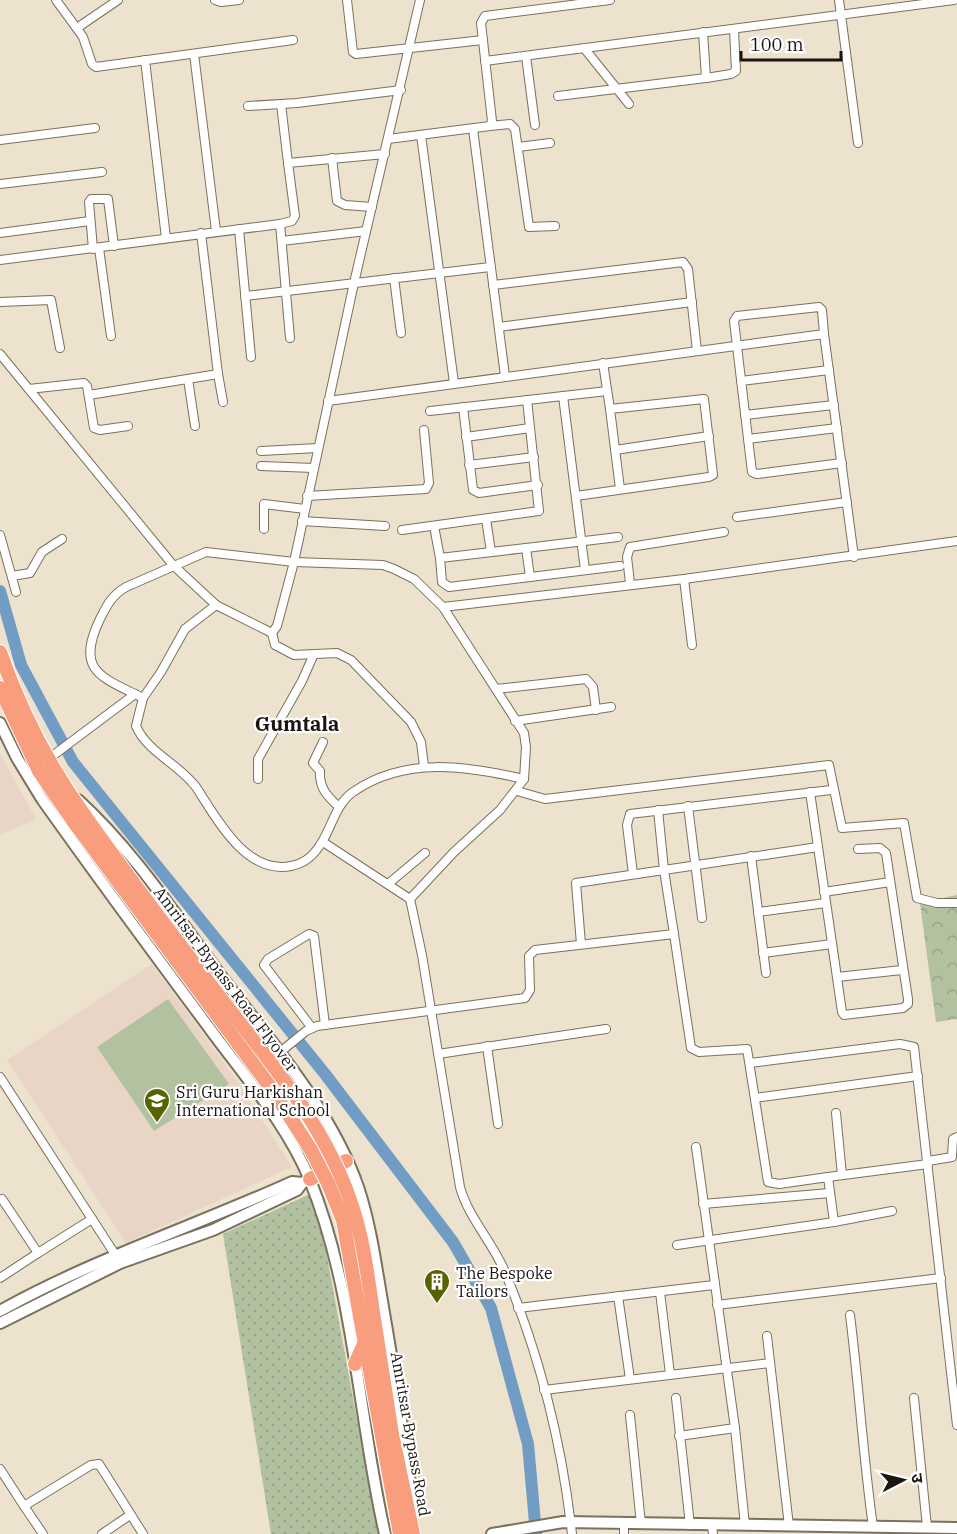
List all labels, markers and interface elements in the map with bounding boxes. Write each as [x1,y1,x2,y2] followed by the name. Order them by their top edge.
[741,24,842,62] scale bar
[750,33,804,56] text: 100 m
[255,710,339,737] district label: Gumtala
[150,883,302,1075] street label: Amritsar Bypass Road Flyover
[176,1082,330,1120] place label: Sri Guru Harkishan International School
[142,1086,172,1124] school or university icon: Sri Guru Harkishan International School
[456,1263,552,1301] place label: The Bespoke Tailors
[422,1267,452,1305] building icon: The Bespoke Tailors
[387,1350,435,1518] street label: Amritsar Bypass Road
[873,1450,933,1510] north arrow
[907,1472,928,1485] text: उ

